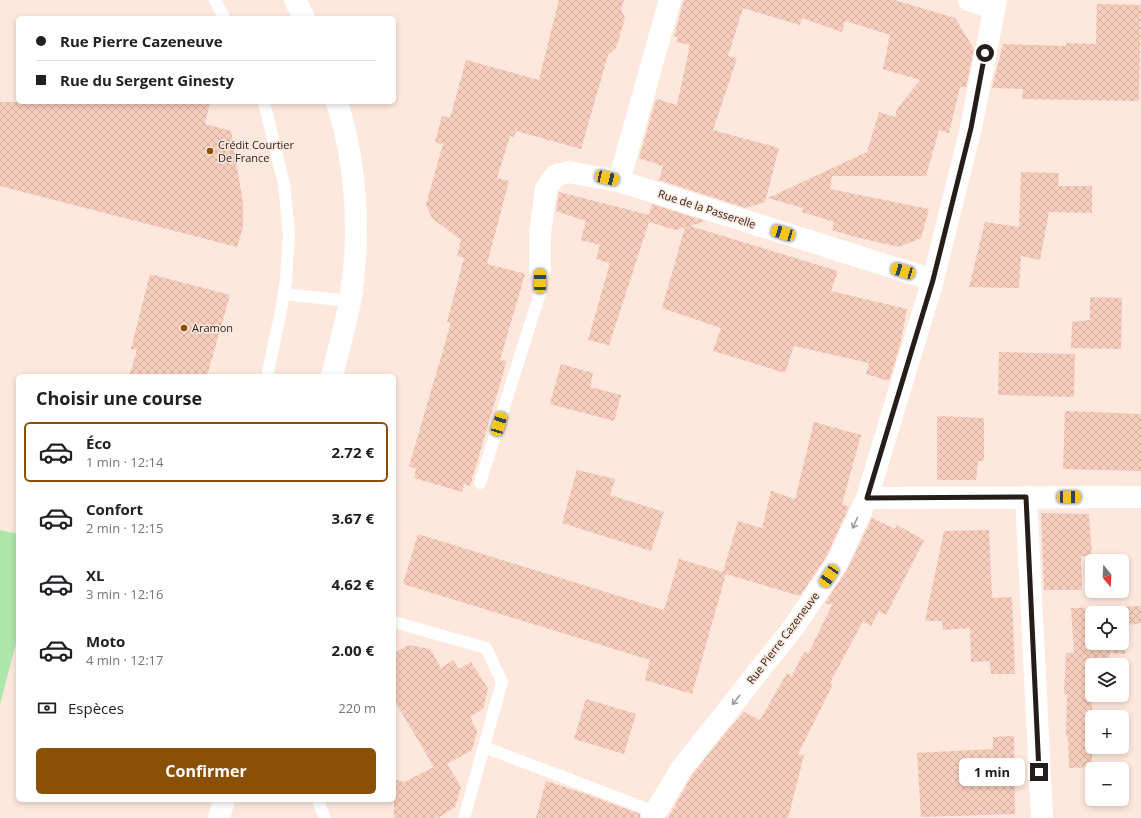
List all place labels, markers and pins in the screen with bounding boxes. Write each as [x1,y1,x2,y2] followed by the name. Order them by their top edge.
[218,137,295,165] place label: Crédit Courtier De France
[205,146,215,156] marker: Crédit Courtier De France
[192,320,233,335] place label: Aramon
[179,323,189,333] marker: Aramon

